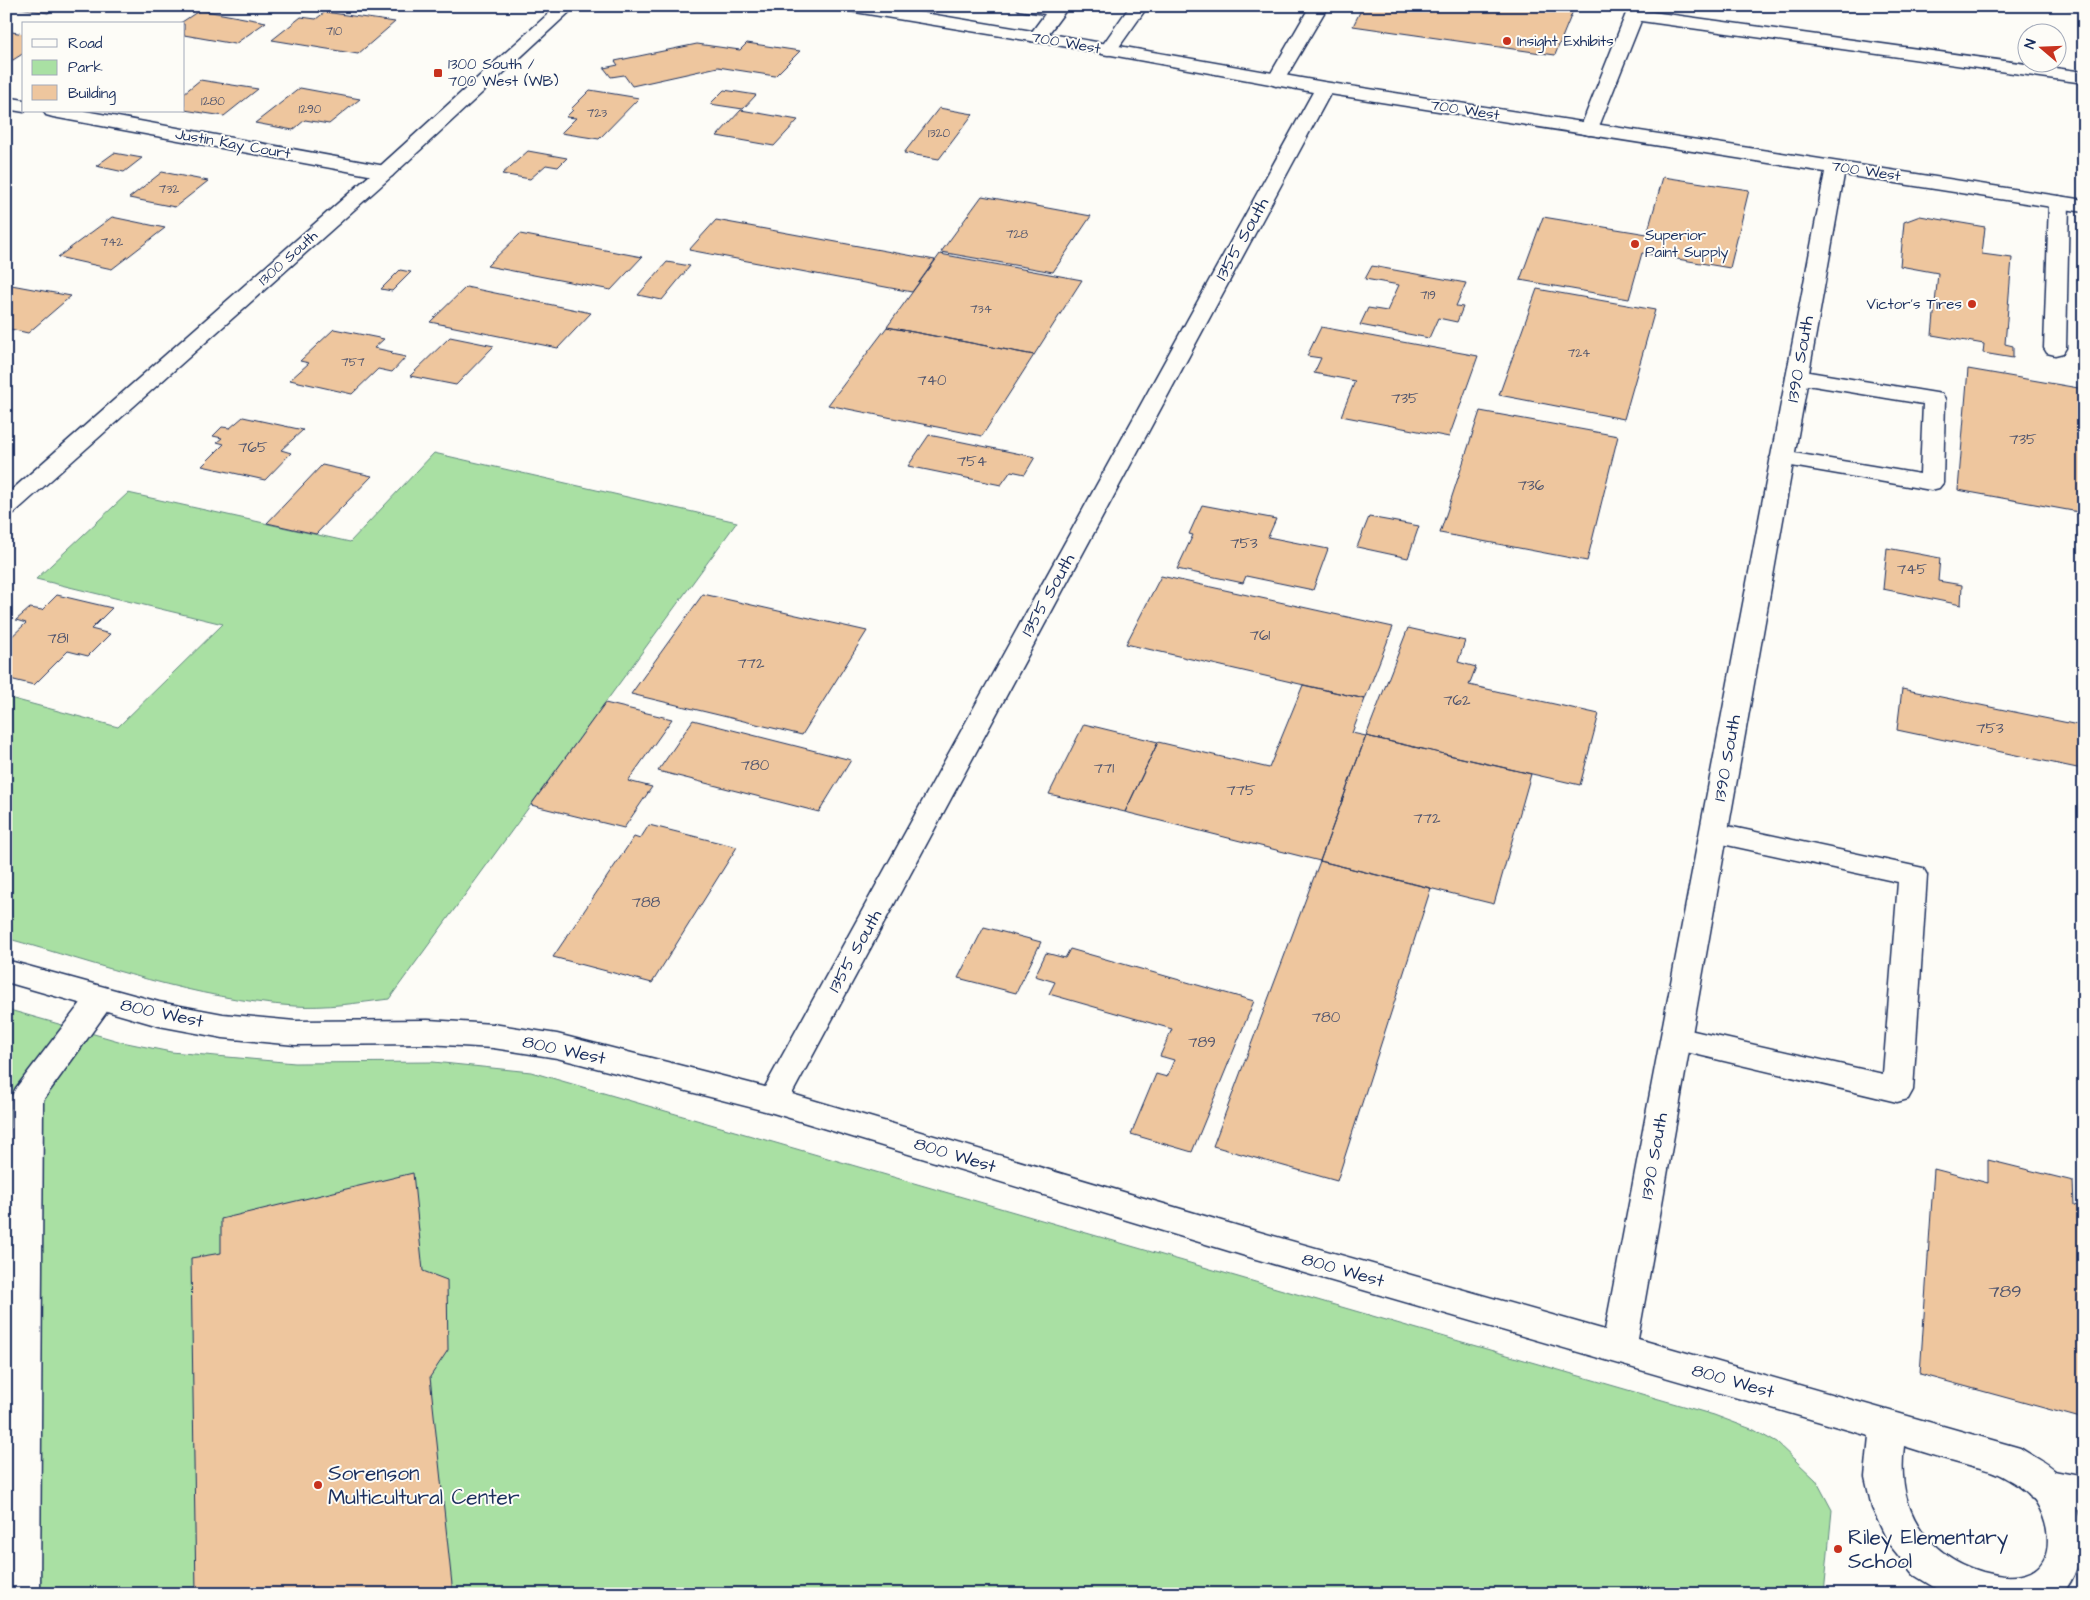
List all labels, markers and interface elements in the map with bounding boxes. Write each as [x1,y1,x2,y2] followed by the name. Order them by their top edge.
[22,22,185,112] legend
[2018,22,2068,72] north arrow
[326,23,343,40] house number: 710
[1030,27,1102,59] street label: 700 West
[1517,31,1614,53] place label: Insight Exhibits
[68,33,103,54] text: Road
[1501,35,1513,47] marker: Insight Exhibits
[2020,36,2042,52] text: N
[448,54,559,92] place label: 1300 South / 700 West (WB)
[68,57,103,78] text: Park
[432,67,444,79] marker: 1300 South / 700 West (WB)
[68,83,116,105] text: Building
[201,93,225,110] house number: 1280
[1429,94,1501,126] street label: 700 West
[299,101,322,118] house number: 1290
[587,105,607,122] house number: 723
[173,124,292,165] street label: Justin Kay Court
[928,125,950,142] house number: 1320
[1830,155,1902,187] street label: 700 West
[159,181,179,198] house number: 732
[1209,193,1275,285] street label: 1355 South
[254,225,323,290] street label: 1300 South
[1645,225,1729,264] place label: Superior Paint Supply
[1006,226,1028,243] house number: 728
[101,234,123,251] house number: 742
[1629,238,1641,250] marker: Superior Paint Supply
[1420,287,1436,304] house number: 719
[1867,294,1962,315] place label: Victor's Tires
[1966,298,1978,310] marker: Victor's Tires
[970,301,992,318] house number: 734
[1780,314,1820,404] street label: 1390 South
[1568,345,1590,362] house number: 724
[341,354,365,371] house number: 757
[918,370,947,391] house number: 740
[1391,388,1419,409] house number: 735
[2009,429,2037,450] house number: 735
[238,437,268,458] house number: 765
[957,451,987,472] house number: 754
[1518,475,1545,496] house number: 736
[1230,533,1258,554] house number: 753
[1015,549,1081,641] street label: 1355 South
[1897,559,1927,580] house number: 745
[1250,625,1270,646] house number: 761
[48,628,69,649] house number: 781
[737,653,765,674] house number: 772
[1443,690,1471,711] house number: 762
[1707,713,1747,803] street label: 1390 South
[1976,718,2004,739] house number: 753
[741,755,770,776] house number: 780
[1094,758,1114,779] house number: 771
[1226,780,1256,801] house number: 775
[1413,808,1441,829] house number: 772
[632,892,661,913] house number: 788
[822,905,888,997] street label: 1355 South
[118,992,207,1034] street label: 800 West
[1312,1007,1341,1028] house number: 780
[520,1029,609,1071] street label: 800 West
[1188,1032,1216,1053] house number: 789
[1634,1111,1674,1201] street label: 1390 South
[911,1131,1000,1180] street label: 800 West
[1299,1246,1388,1294] street label: 800 West
[1989,1279,2022,1304] house number: 789
[1689,1357,1778,1405] street label: 800 West
[328,1459,520,1512] place label: Sorenson Multicultural Center
[312,1479,324,1491] marker: Sorenson Multicultural Center
[1848,1523,2009,1576] place label: Riley Elementary School
[1832,1543,1844,1555] marker: Riley Elementary School

